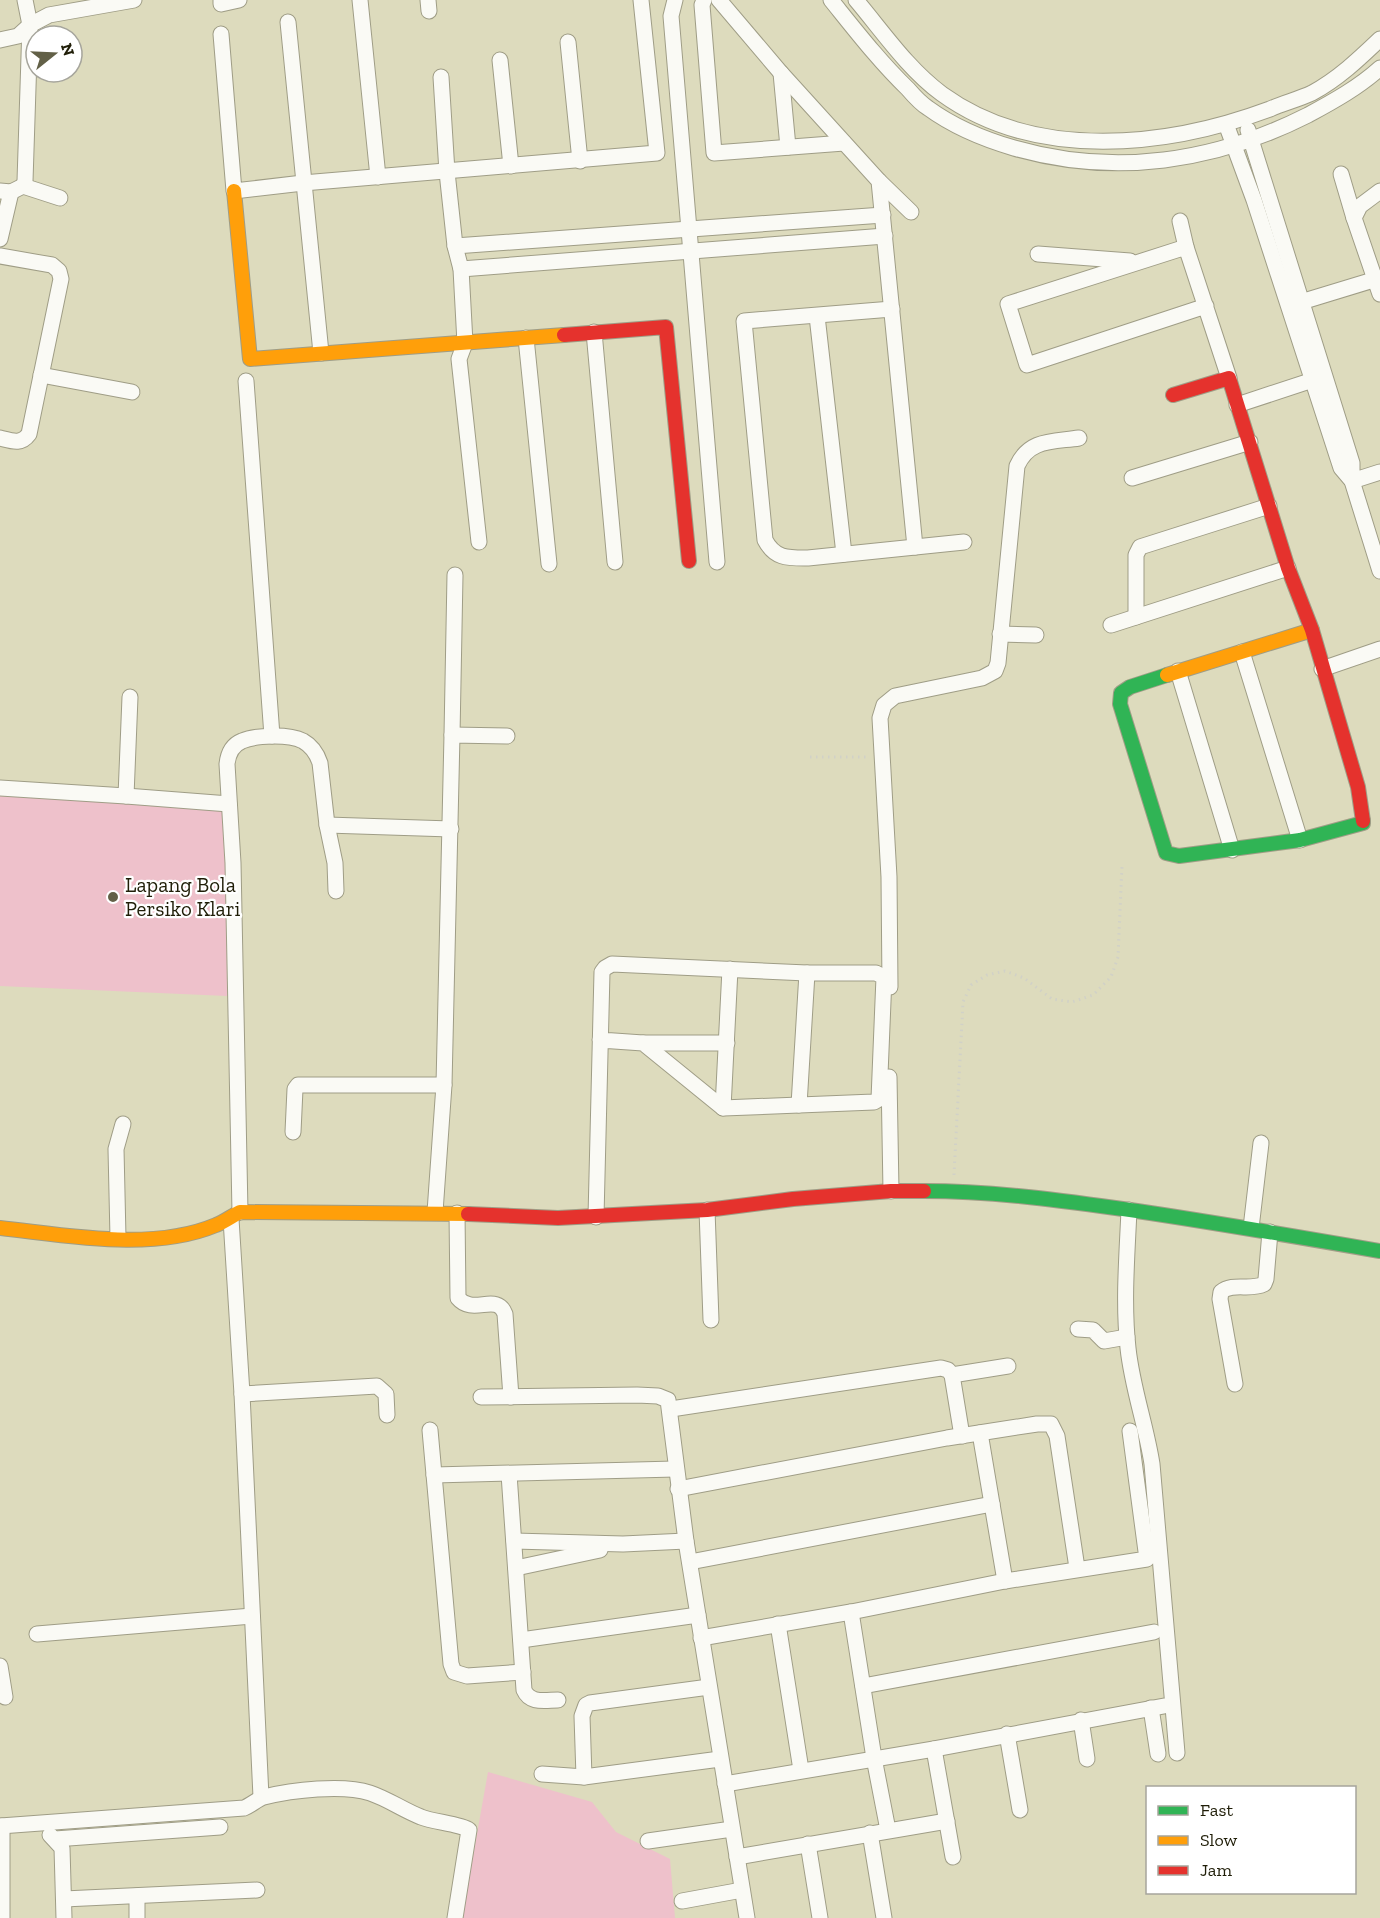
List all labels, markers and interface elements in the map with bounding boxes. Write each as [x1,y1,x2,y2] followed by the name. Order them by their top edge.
[24,24,84,84] north arrow
[57,41,79,58] text: N
[125,872,240,921] place label: Lapang Bola Persiko Klari
[106,890,120,904] marker: Lapang Bola Persiko Klari
[1146,1786,1356,1894] legend
[1200,1799,1233,1821] text: Fast
[1200,1829,1237,1851] text: Slow
[1200,1859,1232,1881] text: Jam

